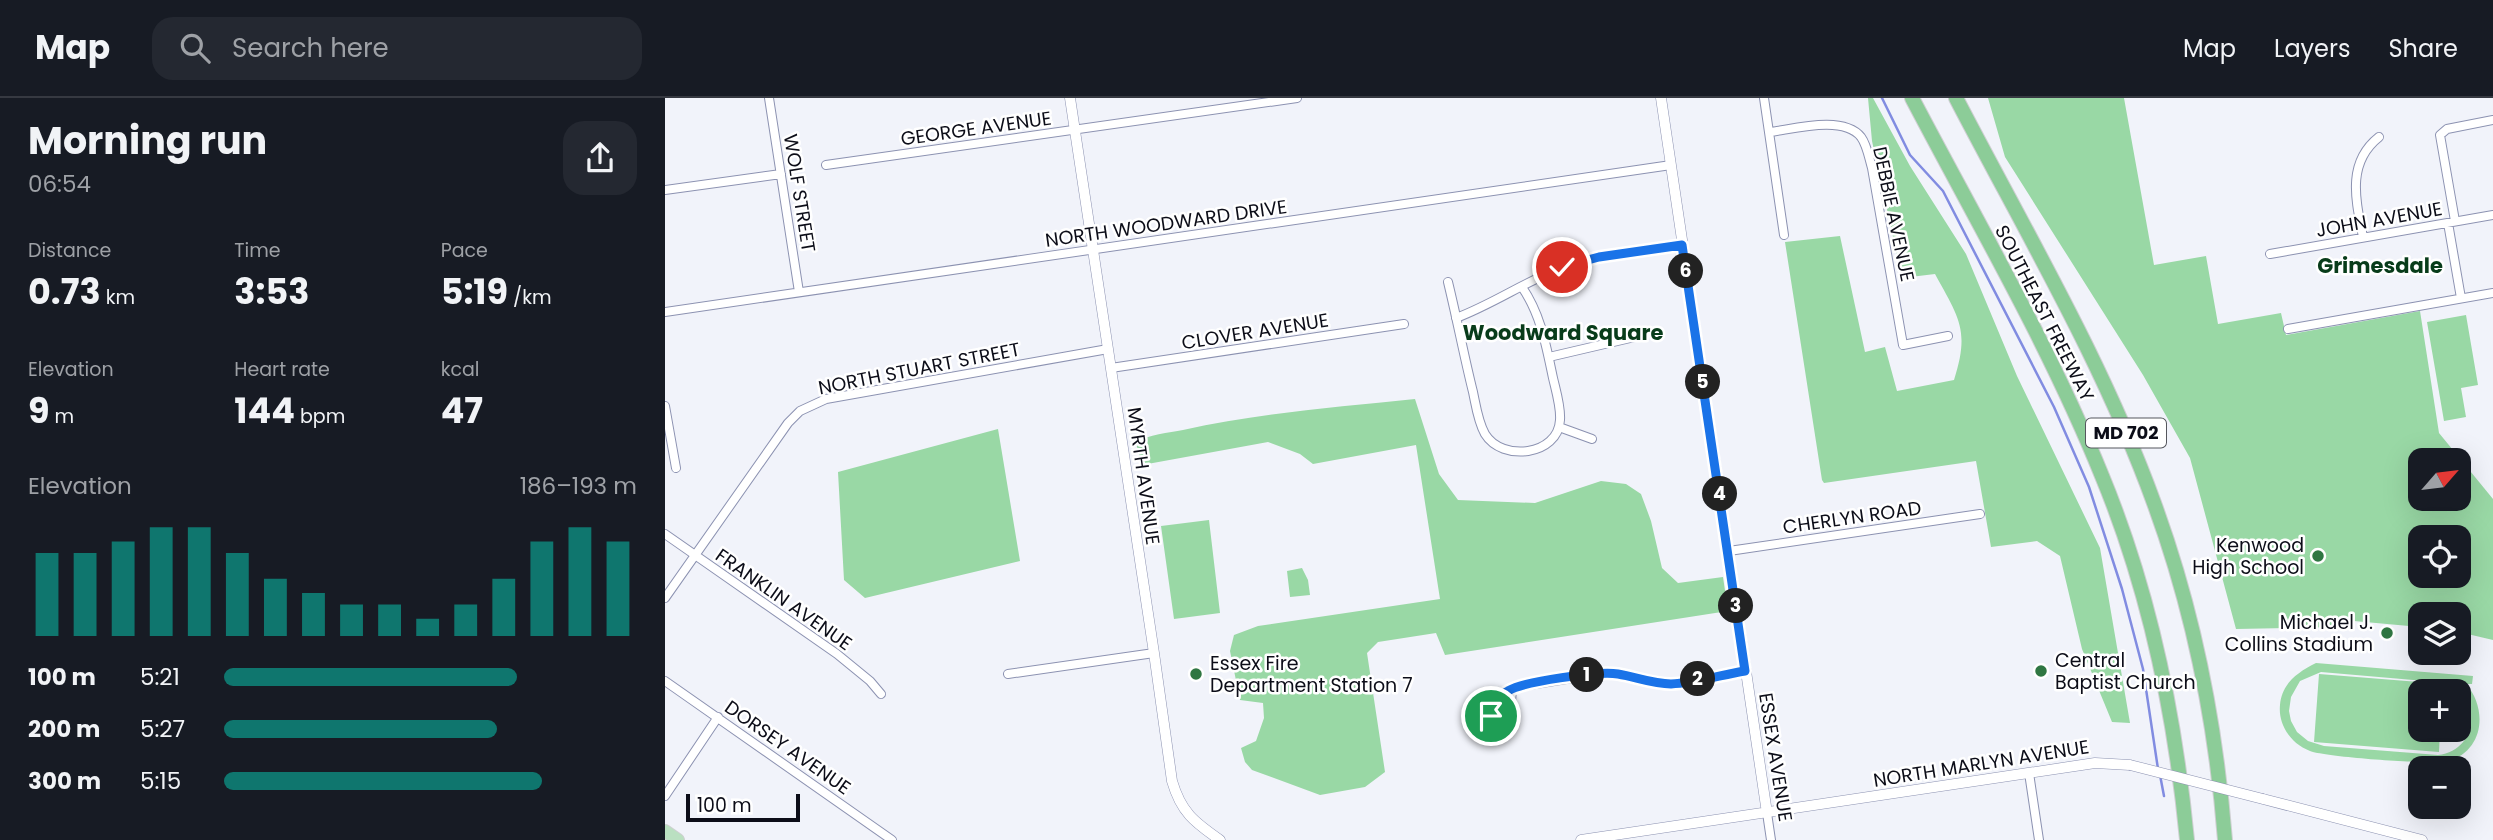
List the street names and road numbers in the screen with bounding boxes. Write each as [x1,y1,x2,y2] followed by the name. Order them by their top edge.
[899,105,1053,152] street label: GEORGE AVENUE
[777,132,822,254] street label: WOLF STREET
[1866,144,1921,284] street label: DEBBIE AVENUE
[1043,193,1289,254] street label: NORTH WOODWARD DRIVE
[2314,195,2444,244] street label: JOHN AVENUE
[1988,220,2101,406] street label: SOUTHEAST FREEWAY
[1180,307,1330,356] street label: CLOVER AVENUE
[816,336,1022,401] street label: NORTH STUART STREET
[1120,405,1167,547] street label: MYRTH AVENUE
[2086,418,2166,447] road number: MD 702
[1781,494,1923,541] street label: CHERLYN ROAD
[710,542,858,657] street label: FRANKLIN AVENUE
[1752,691,1799,823] street label: ESSEX AVENUE
[719,694,856,801] street label: DORSEY AVENUE
[1871,733,2091,794] street label: NORTH MARLYN AVENUE

